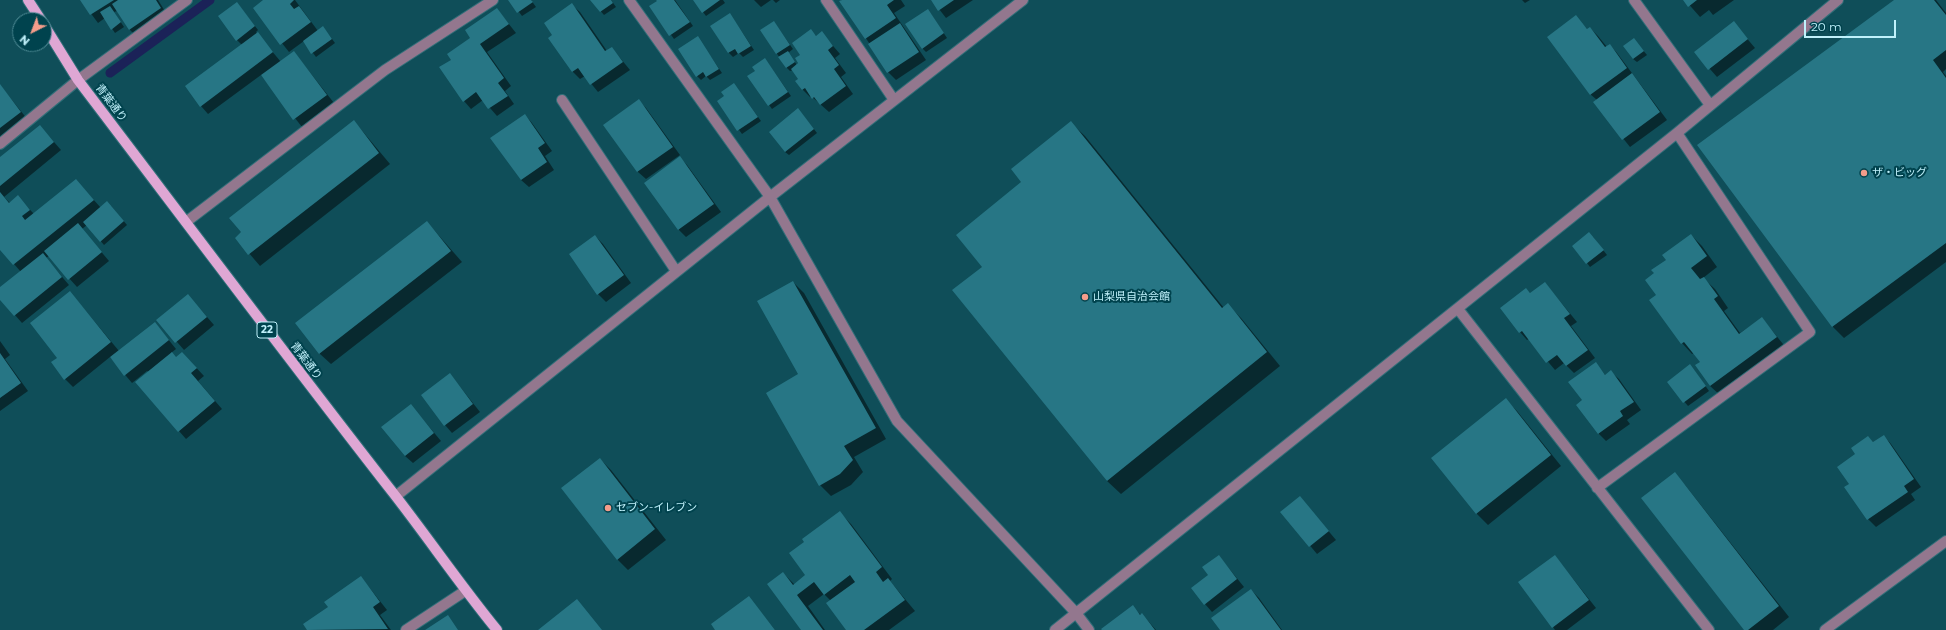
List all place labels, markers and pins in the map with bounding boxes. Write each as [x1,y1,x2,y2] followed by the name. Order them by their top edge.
[1872,166,1927,180] place label: ザ・ビッグ
[1859,168,1869,178] marker: ザ・ビッグ
[1093,290,1170,304] place label: 山梨県自治会館
[1080,292,1090,302] marker: 山梨県自治会館
[616,501,697,515] place label: セブン-イレブン
[603,503,613,513] marker: セブン-イレブン

